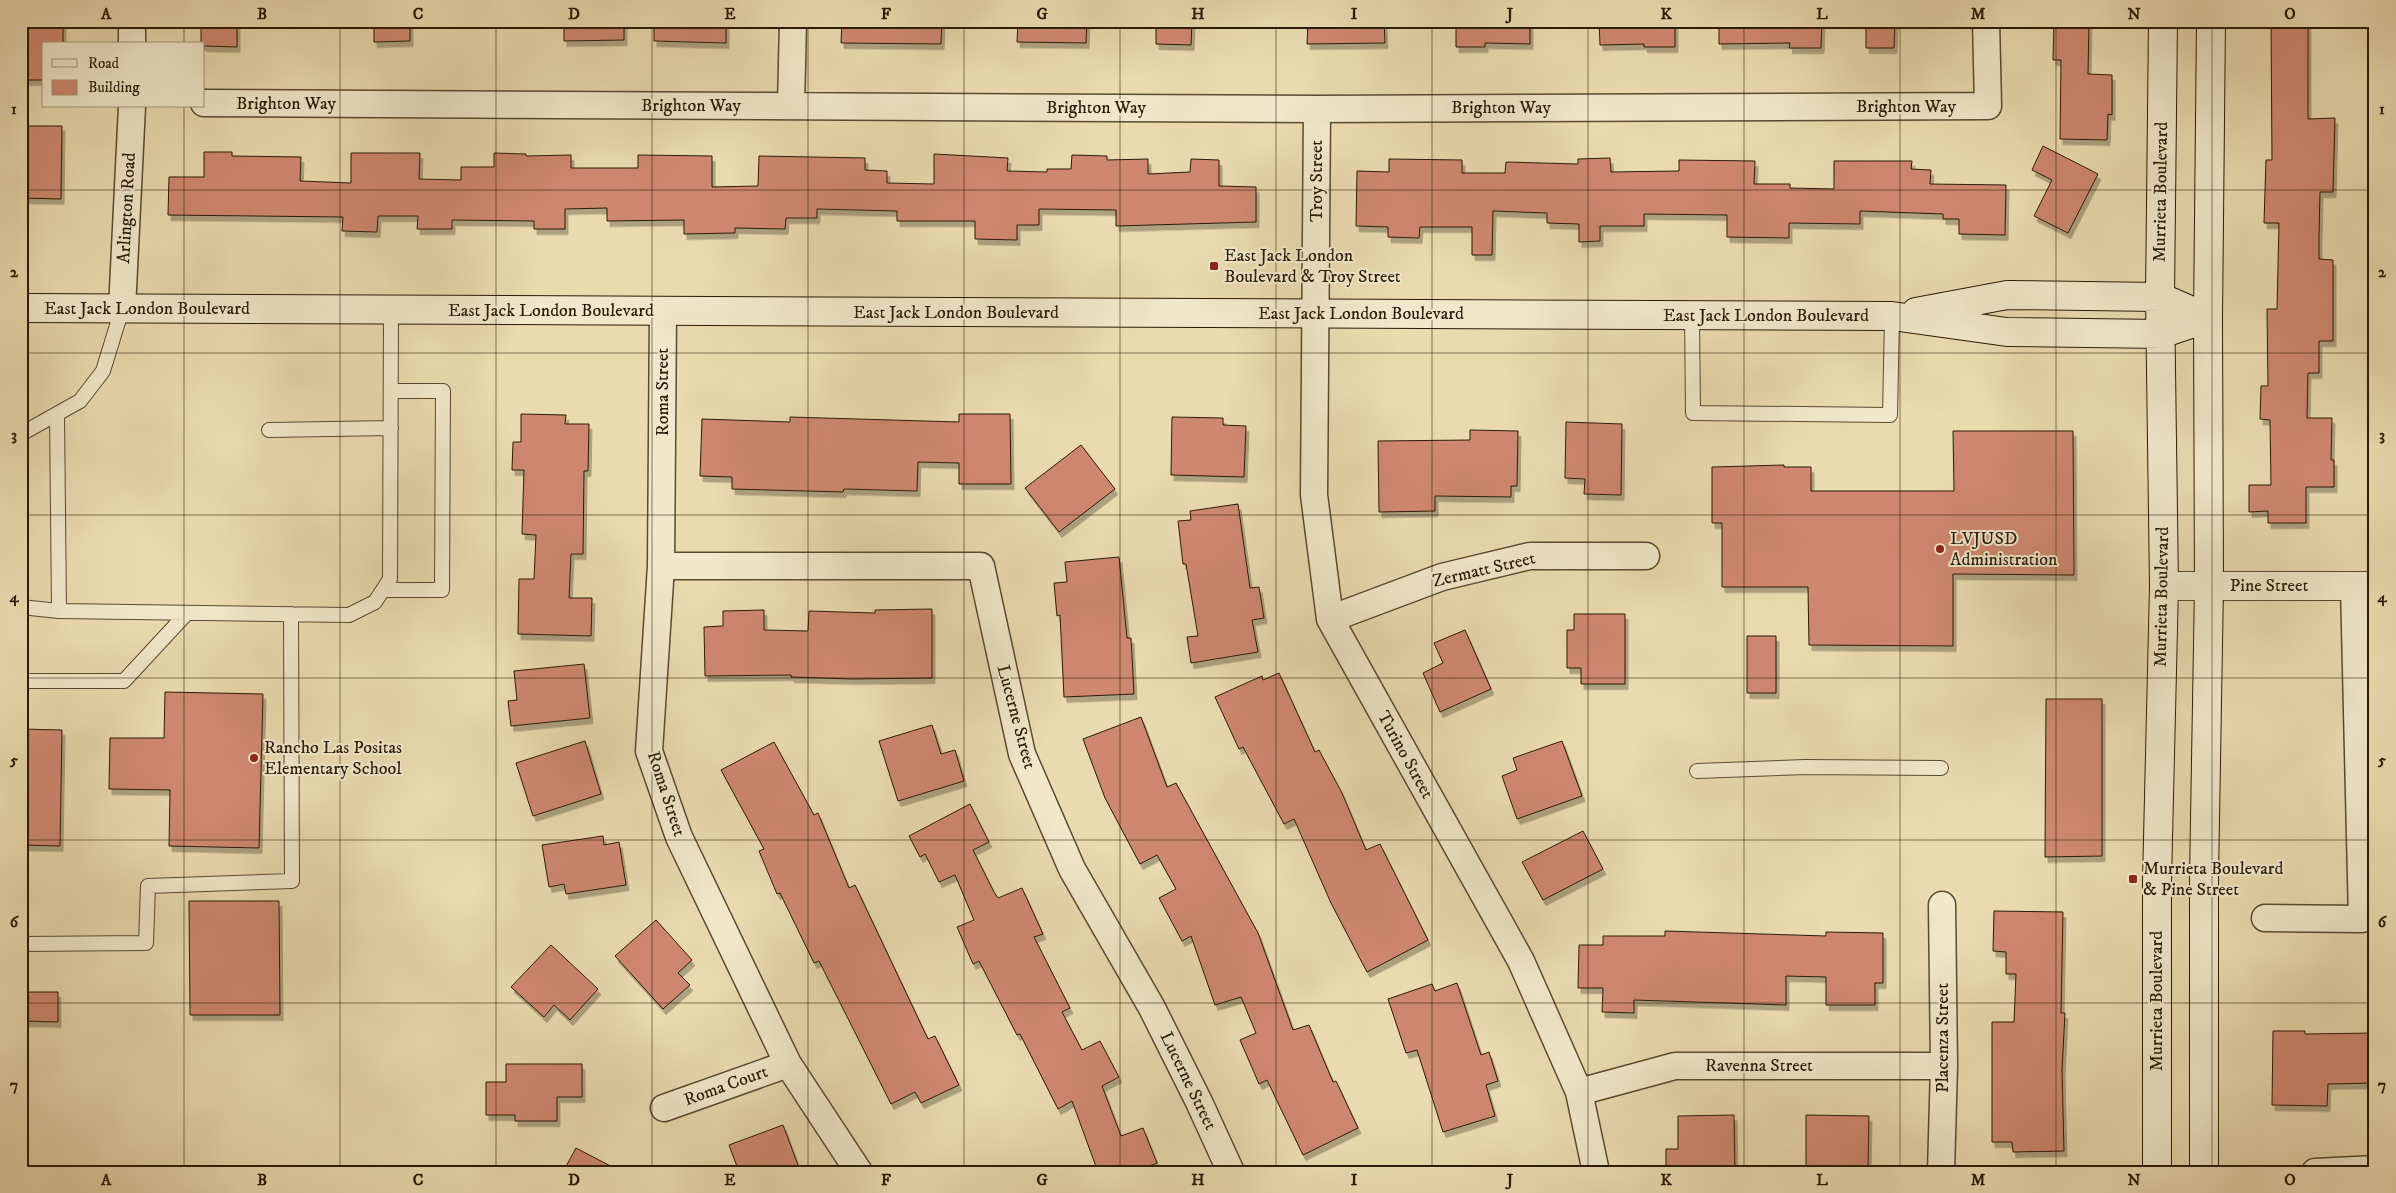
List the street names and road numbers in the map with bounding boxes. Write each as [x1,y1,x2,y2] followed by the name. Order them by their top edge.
[236,93,336,115] street label: Brighton Way
[641,95,741,117] street label: Brighton Way
[1856,96,1956,118] street label: Brighton Way
[1046,97,1146,119] street label: Brighton Way
[1451,97,1551,119] street label: Brighton Way
[2149,122,2173,262] street label: Murrieta Boulevard
[1306,140,1328,222] street label: Troy Street
[113,152,141,264] street label: Arlington Road
[44,298,250,320] street label: East Jack London Boulevard
[448,300,654,322] street label: East Jack London Boulevard
[853,302,1059,324] street label: East Jack London Boulevard
[1258,303,1464,325] street label: East Jack London Boulevard
[1663,305,1869,327] street label: East Jack London Boulevard
[652,348,674,436] street label: Roma Street
[2150,527,2174,667] street label: Murrieta Boulevard
[1430,547,1538,593] street label: Zermatt Street
[2230,575,2308,597] street label: Pine Street
[992,663,1041,772] street label: Lucerne Street
[1372,707,1438,803] street label: Turino Street
[642,749,690,840] street label: Roma Street
[2146,931,2168,1071] street label: Murrieta Boulevard
[1932,983,1954,1093] street label: Placenza Street
[1155,1028,1221,1134] street label: Lucerne Street
[1705,1055,1813,1077] street label: Ravenna Street
[681,1061,771,1111] street label: Roma Court

